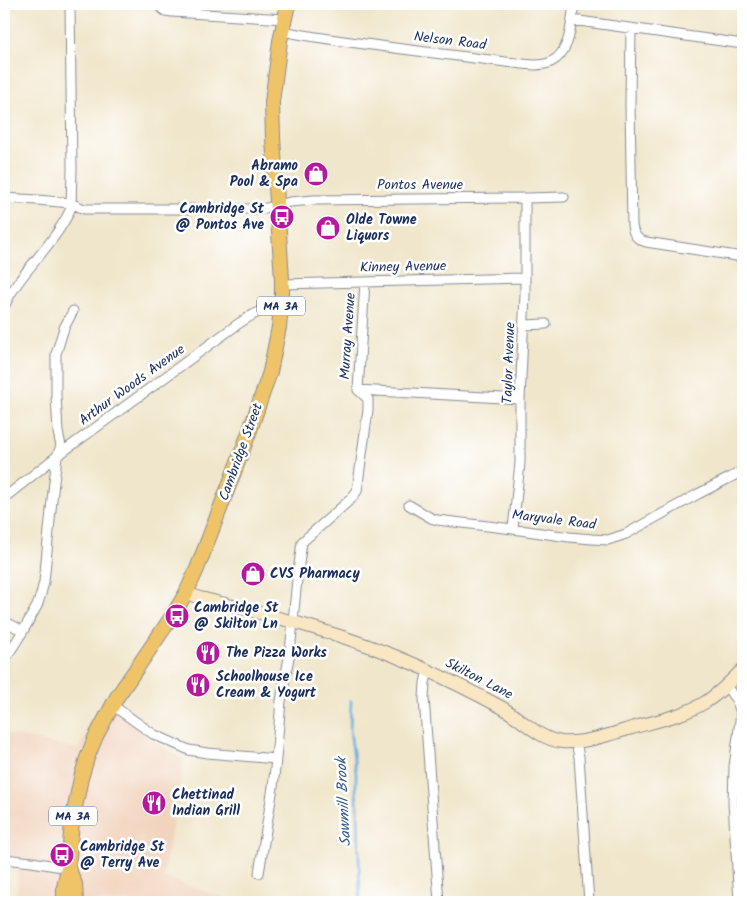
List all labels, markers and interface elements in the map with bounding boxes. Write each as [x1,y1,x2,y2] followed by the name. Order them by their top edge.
[413,26,488,56] street label: Nelson Road
[230,155,299,193] place label: Abramo Pool & Spa
[303,161,329,187] shop icon: Abramo Pool & Spa
[377,174,464,196] street label: Pontos Avenue
[176,198,265,236] place label: Cambridge St @ Pontos Ave
[269,204,295,230] bus stop icon: Cambridge St @ Pontos Ave
[346,209,417,247] place label: Olde Towne Liquors
[315,215,341,241] shop icon: Olde Towne Liquors
[360,255,447,279] street label: Kinney Avenue
[334,291,362,380] street label: Murray Avenue
[257,296,305,316] road number: MA 3A
[497,321,521,404] street label: Taylor Avenue
[74,339,190,431] street label: Arthur Woods Avenue
[213,400,269,504] street label: Cambridge Street
[511,504,598,536] street label: Maryvale Road
[240,561,266,587] shop icon: CVS Pharmacy
[270,563,360,585] place label: CVS Pharmacy
[194,597,279,635] place label: Cambridge St @ Skilton Ln
[164,603,190,629] bus stop icon: Cambridge St @ Skilton Ln
[195,640,221,666] restaurant icon: The Pizza Works
[226,642,327,664] place label: The Pizza Works
[441,652,517,706] street label: Skilton Lane
[216,666,317,704] place label: Schoolhouse Ice Cream & Yogurt
[185,672,211,698] restaurant icon: Schoolhouse Ice Cream & Yogurt
[330,755,358,847] water label: Sawmill Brook
[172,784,240,822] place label: Chettinad Indian Grill
[141,790,167,816] restaurant icon: Chettinad Indian Grill
[49,806,97,826] road number: MA 3A
[80,836,165,874] place label: Cambridge St @ Terry Ave
[49,842,75,868] bus stop icon: Cambridge St @ Terry Ave

